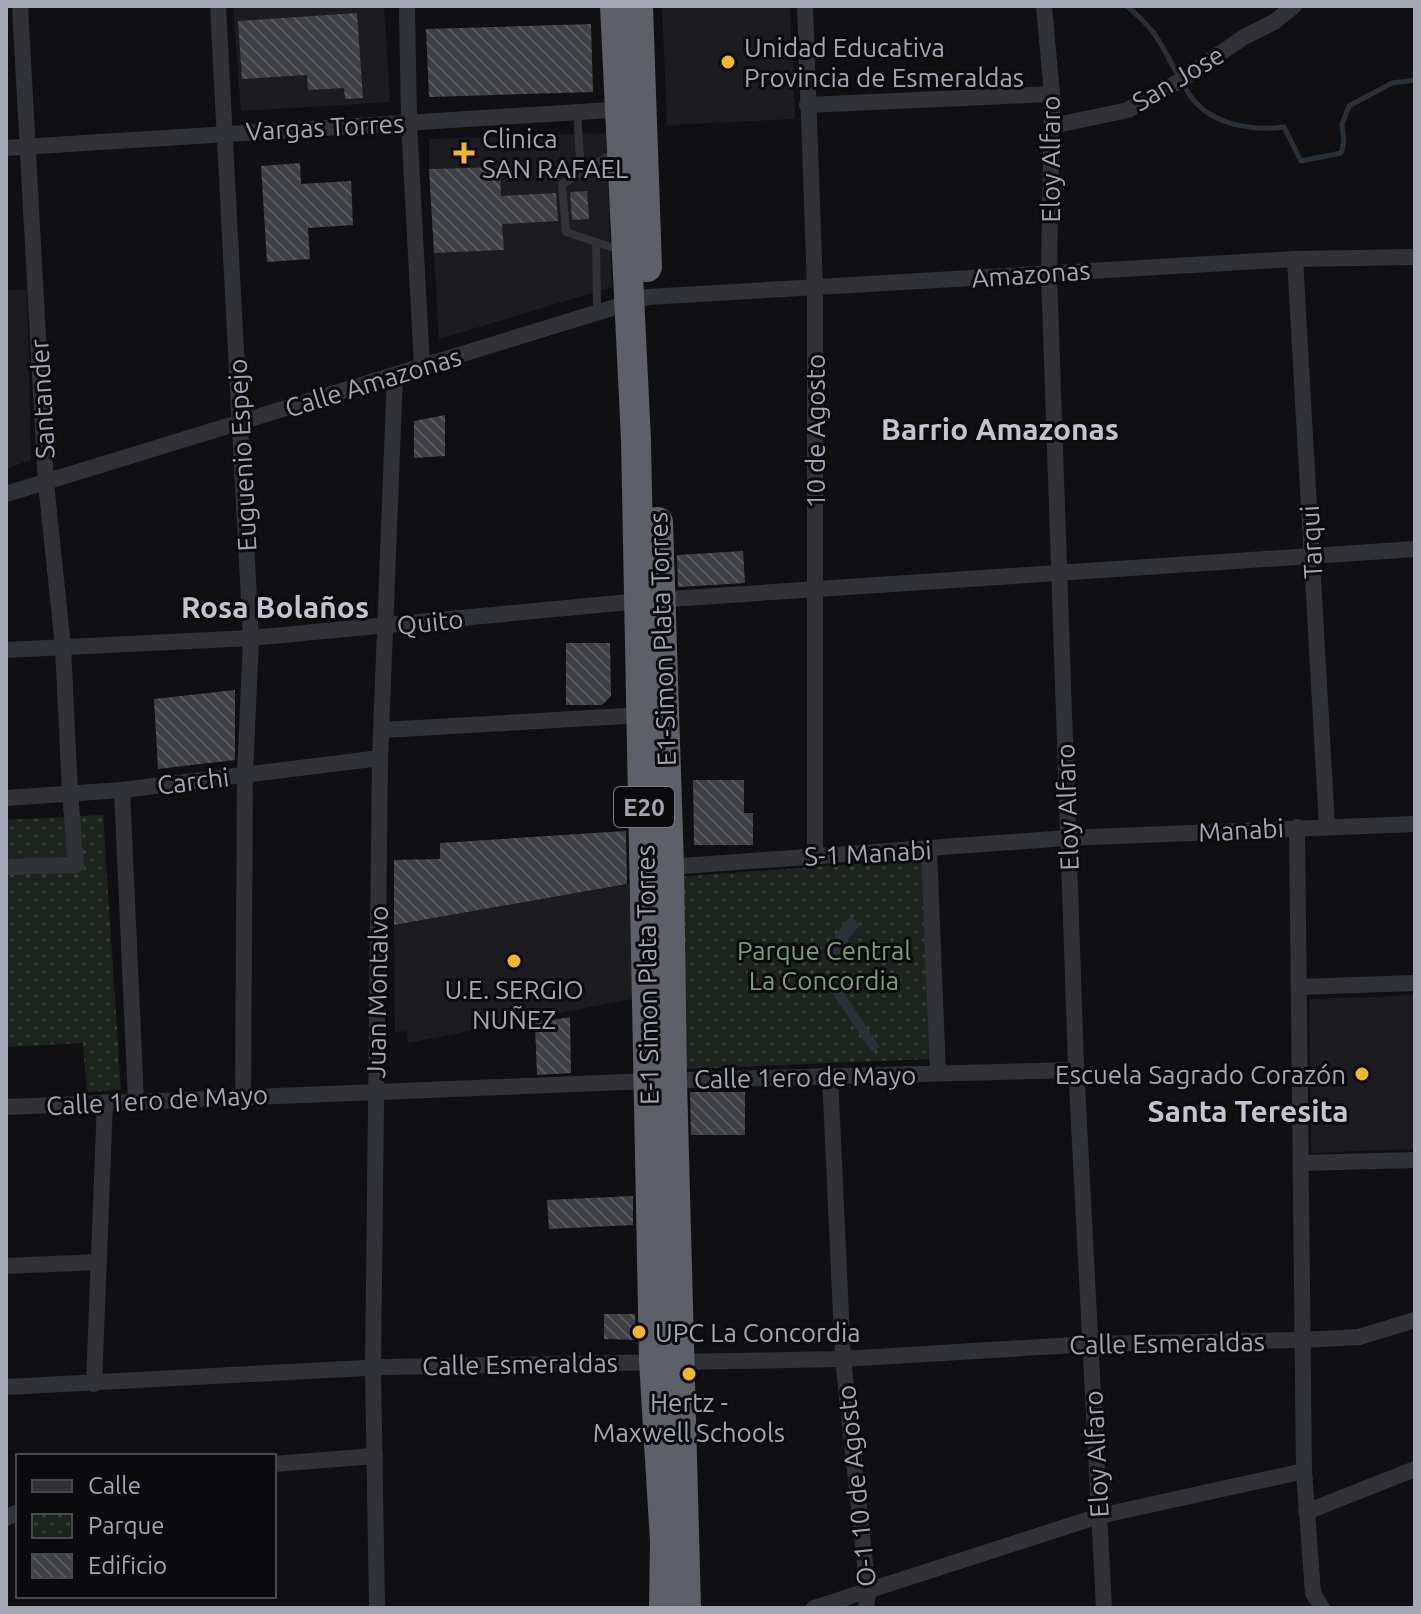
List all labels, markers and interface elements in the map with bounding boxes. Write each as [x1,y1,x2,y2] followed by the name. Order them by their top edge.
[744,33,1024,92] place label: Unidad Educativa Provincia de Esmeraldas
[1127,39,1229,117] street label: San Jose
[719,53,737,71] marker: Unidad Educativa Provincia de Esmeraldas
[1036,95,1065,223] street label: Eloy Alfaro
[245,108,405,146] street label: Vargas Torres
[482,124,628,183] place label: Clinica SAN RAFAEL
[453,142,475,164] marker: Clinica SAN RAFAEL
[971,255,1091,293] street label: Amazonas
[24,338,60,460] street label: Santander
[282,341,464,423] street label: Calle Amazonas
[801,354,830,508] street label: 10 de Agosto
[222,358,262,552] street label: Euguenio Espejo
[881,412,1119,446] district label: Barrio Amazonas
[1295,505,1327,579] street label: Tarqui
[643,511,681,767] street label: E1-Simon Plata Torres
[181,590,369,624] district label: Rosa Bolaños
[395,604,465,640] street label: Quito
[1050,743,1084,871] street label: Eloy Alfaro
[155,762,231,800] street label: Carchi
[614,787,674,827] road number: E20
[1197,813,1285,847] street label: Manabi
[804,835,932,871] street label: S-1 Manabi
[630,845,664,1105] street label: E-1 Simon Plata Torres
[361,905,393,1079] street label: Juan Montalvo
[737,936,911,995] park label: Parque Central La Concordia
[505,952,523,970] marker: U.E. SERGIO NUÑEZ
[444,975,584,1034] place label: U.E. SERGIO NUÑEZ
[1055,1060,1346,1089] place label: Escuela Sagrado Corazón
[694,1061,916,1093] street label: Calle 1ero de Mayo
[1353,1065,1371,1083] marker: Escuela Sagrado Corazón
[45,1080,269,1120] street label: Calle 1ero de Mayo
[1148,1094,1348,1128] district label: Santa Teresita
[655,1318,861,1347] place label: UPC La Concordia
[630,1323,648,1341] marker: UPC La Concordia
[1069,1327,1265,1359] street label: Calle Esmeraldas
[422,1348,618,1380] street label: Calle Esmeraldas
[680,1365,698,1383] marker: Hertz - Maxwell Schools
[831,1384,881,1588] street label: O-1 10 de Agosto
[593,1388,785,1447] place label: Hertz - Maxwell Schools
[1078,1390,1114,1518] street label: Eloy Alfaro
[16,1454,276,1598] legend
[88,1472,141,1499] text: Calle
[88,1512,165,1539] text: Parque
[88,1552,167,1579] text: Edificio

